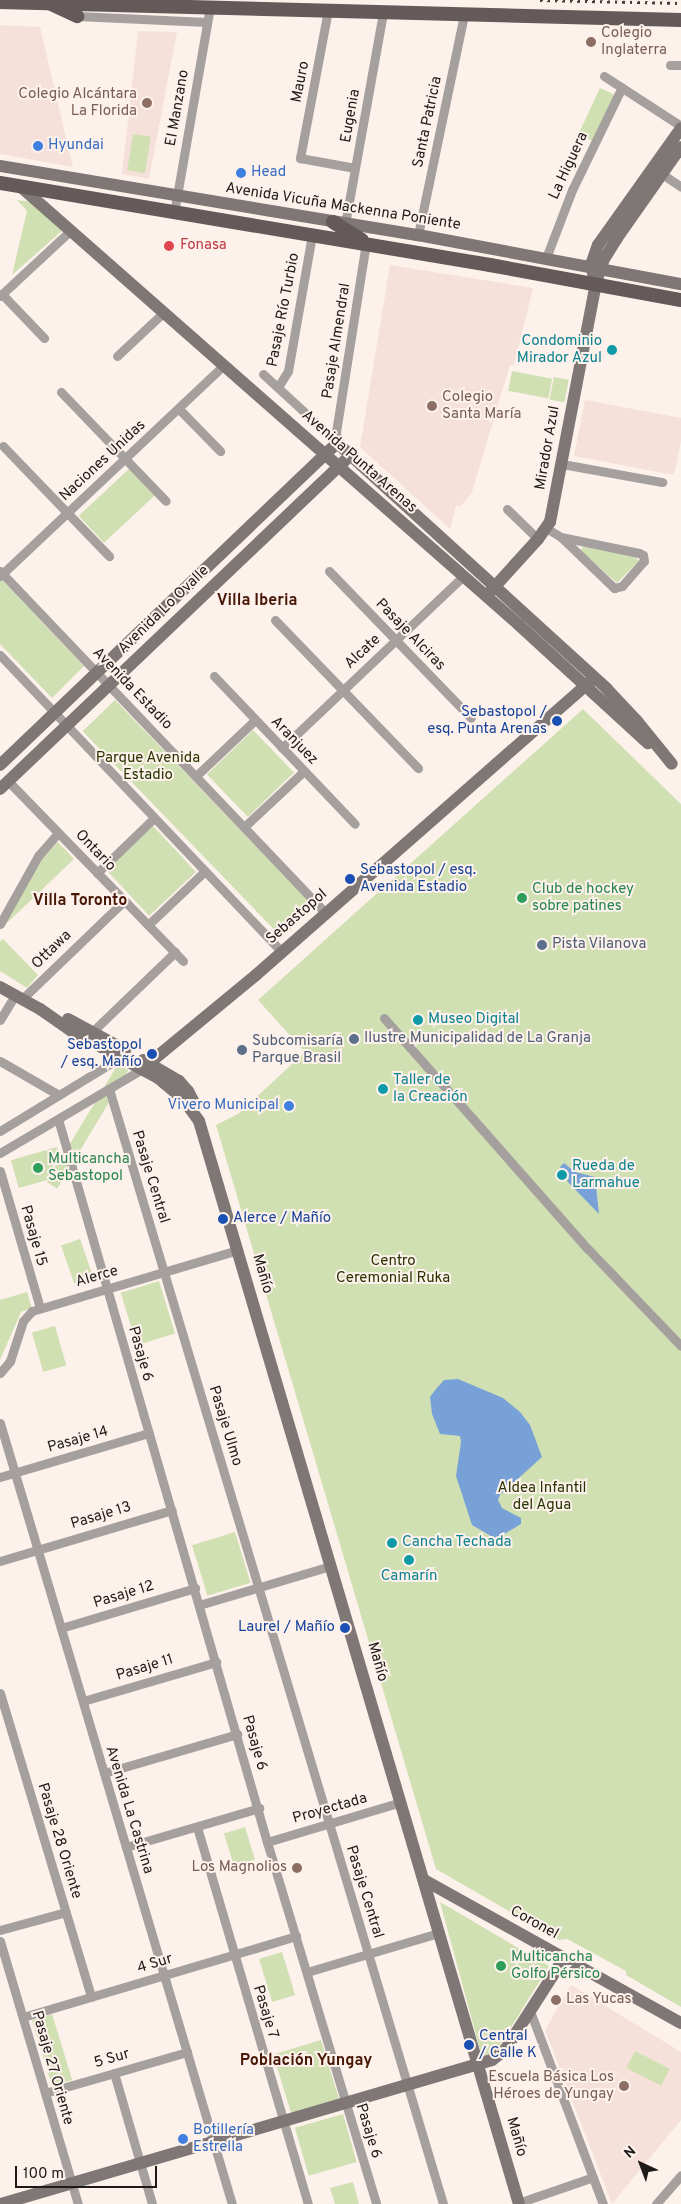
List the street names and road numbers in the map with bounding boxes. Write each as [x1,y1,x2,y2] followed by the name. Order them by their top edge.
[288,60,314,104] street label: Mauro
[162,68,194,148] street label: El Manzano
[410,75,446,169] street label: Santa Patricia
[337,88,365,144] street label: Eugenia
[546,129,592,203] street label: La Higuera
[224,179,462,235] street label: Avenida Vicuña Mackenna Poniente
[264,251,304,369] street label: Pasaje Río Turbio
[319,282,355,400] street label: Pasaje Almendral
[532,404,564,492] street label: Mirador Azul
[297,407,421,517] street label: Avenida Punta Arenas
[56,417,150,505] street label: Naciones Unidas
[115,562,213,658] street label: Avenida Lo Ovalle
[371,595,449,675] street label: Pasaje Alciras
[341,631,385,673] street label: Alcate
[88,644,176,734] street label: Avenida Estadio
[267,713,321,769] street label: Aranjuez
[71,826,119,876] street label: Ontario
[263,886,331,948] street label: Sebastopol
[28,927,76,973] street label: Ottawa
[127,1128,173,1226] street label: Pasaje Central
[16,1203,50,1269] street label: Pasaje 15
[248,1252,276,1296] street label: Mañío
[74,1262,120,1292] street label: Alerce
[124,1324,156,1384] street label: Pasaje 6
[204,1384,246,1468] street label: Pasaje Ulmo
[46,1423,110,1457] street label: Pasaje 14
[69,1498,133,1534] street label: Pasaje 13
[92,1577,156,1613] street label: Pasaje 12
[363,1640,391,1684] street label: Mañío
[114,1651,176,1685] street label: Pasaje 11
[238,1713,270,1773] street label: Pasaje 6
[101,1744,157,1876] street label: Avenida La Castrina
[33,1781,85,1901] street label: Pasaje 28 Oriente
[291,1790,369,1828] street label: Proyectada
[341,1843,387,1941] street label: Pasaje Central
[507,1902,561,1944] street label: Coronel
[135,1950,175,1978] street label: 4 Sur
[248,1983,282,2041] street label: Pasaje 7
[27,2008,77,2128] street label: Pasaje 27 Oriente
[92,2045,132,2073] street label: 5 Sur
[351,2101,385,2161] street label: Pasaje 6
[502,2115,530,2159] street label: Mañío

